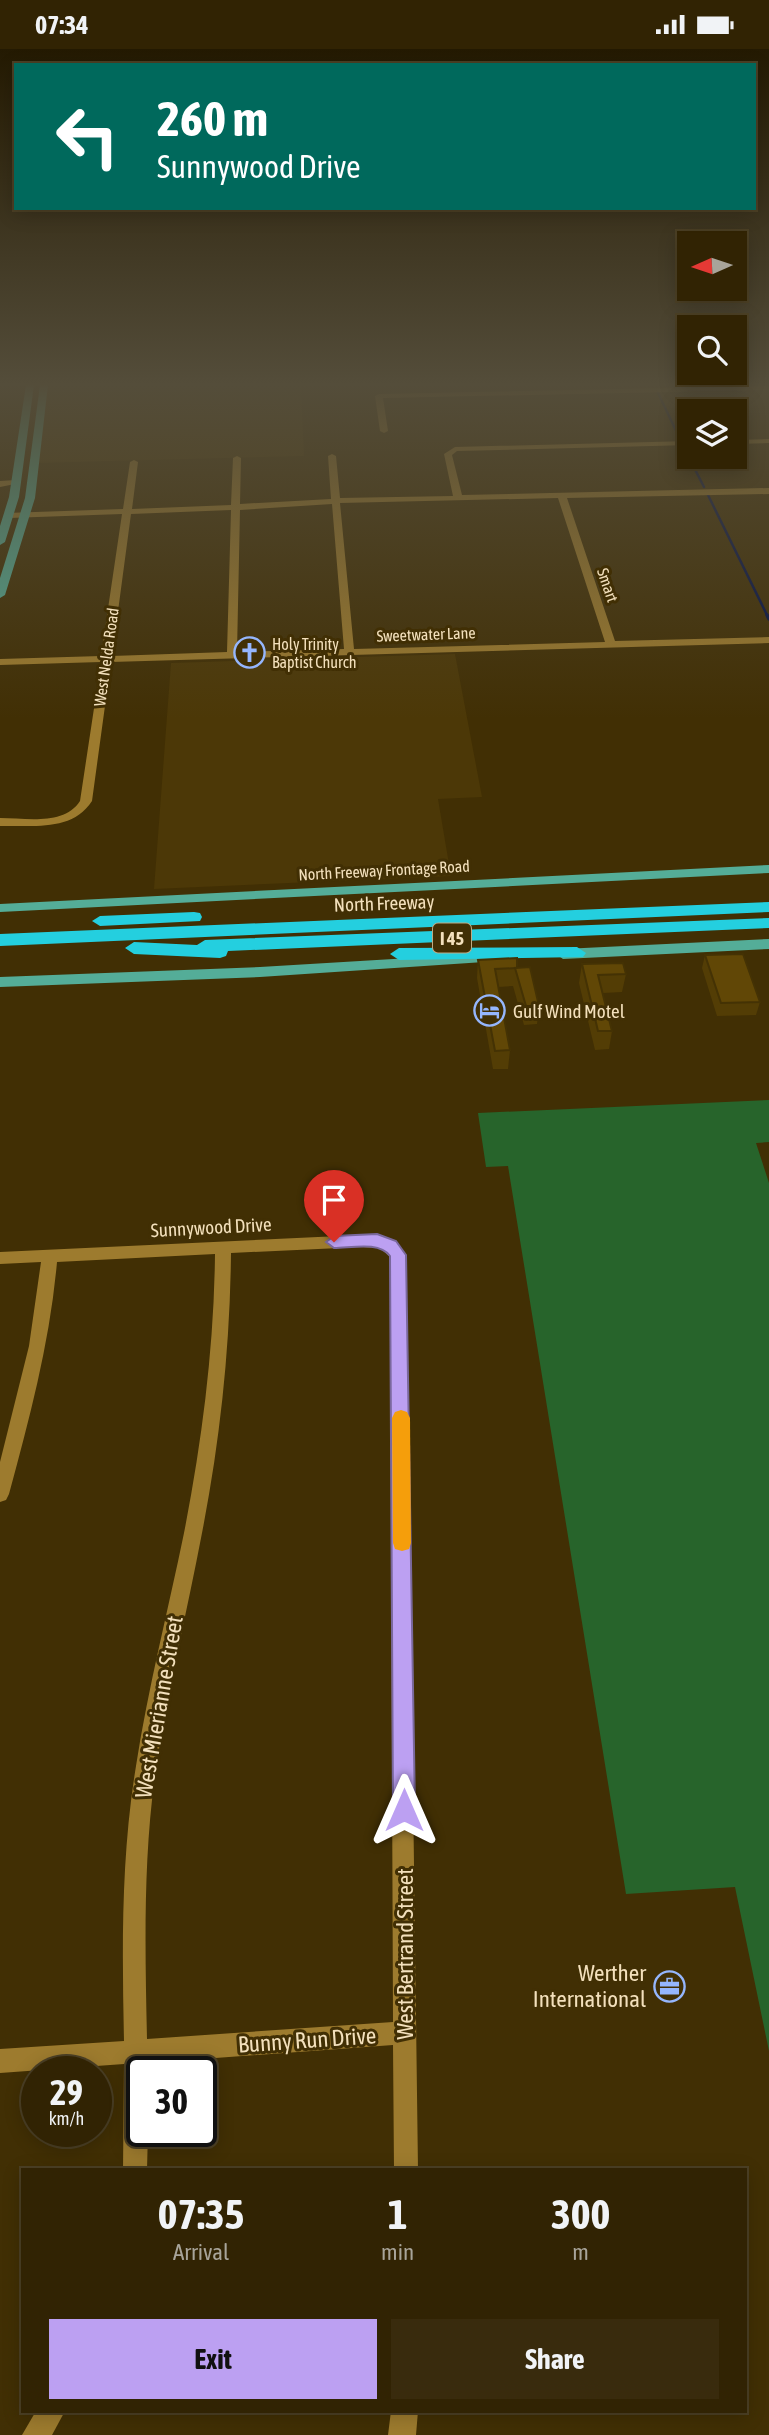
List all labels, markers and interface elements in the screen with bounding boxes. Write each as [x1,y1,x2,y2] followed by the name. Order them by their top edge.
[35,10,89,40] text: 07:34
[157,90,268,146] text: 260 m
[42,91,133,182] icon: left
[157,148,361,185] text: Sunnywood Drive
[677,231,747,301] north arrow
[677,231,747,469] map controls
[677,315,747,385] button: search
[677,399,747,469] button: layers
[594,566,622,605] street label: Smart
[90,607,122,707] street label: West Nelda Road
[376,623,476,645] street label: Sweetwater Lane
[272,635,356,672] place label: Holy Trinity Baptist Church
[232,636,266,670] church icon: Holy Trinity Baptist Church
[298,857,470,884] street label: North Freeway Frontage Road
[333,890,435,916] street label: North Freeway
[433,923,471,953] road number: I 45
[473,994,507,1028] hotel icon: Gulf Wind Motel
[513,1000,625,1022] place label: Gulf Wind Motel
[304,1170,364,1242] pin
[315,1181,353,1219] icon: arrive
[150,1213,272,1241] street label: Sunnywood Drive
[130,1614,188,1800] street label: West Mierianne Street
[367,1773,441,1847] position arrow
[392,1868,418,2040] street label: West Bertrand Street
[533,1960,647,2012] place label: Werther International
[652,1969,686,2003] office icon: Werther International
[237,2022,377,2058] street label: Bunny Run Drive
[126,2056,217,2147] speed limit sign: 30
[50,2072,83,2112] text: 29
[49,2108,84,2129] text: km/h
[158,2190,244,2238] text: 07:35
[388,2190,407,2238] text: 1
[551,2190,610,2238] text: 300
[173,2239,229,2265] text: Arrival
[381,2239,414,2265] text: min
[572,2239,589,2265] text: m
[49,2319,377,2399] button: Exit
[391,2319,719,2399] button: Share

